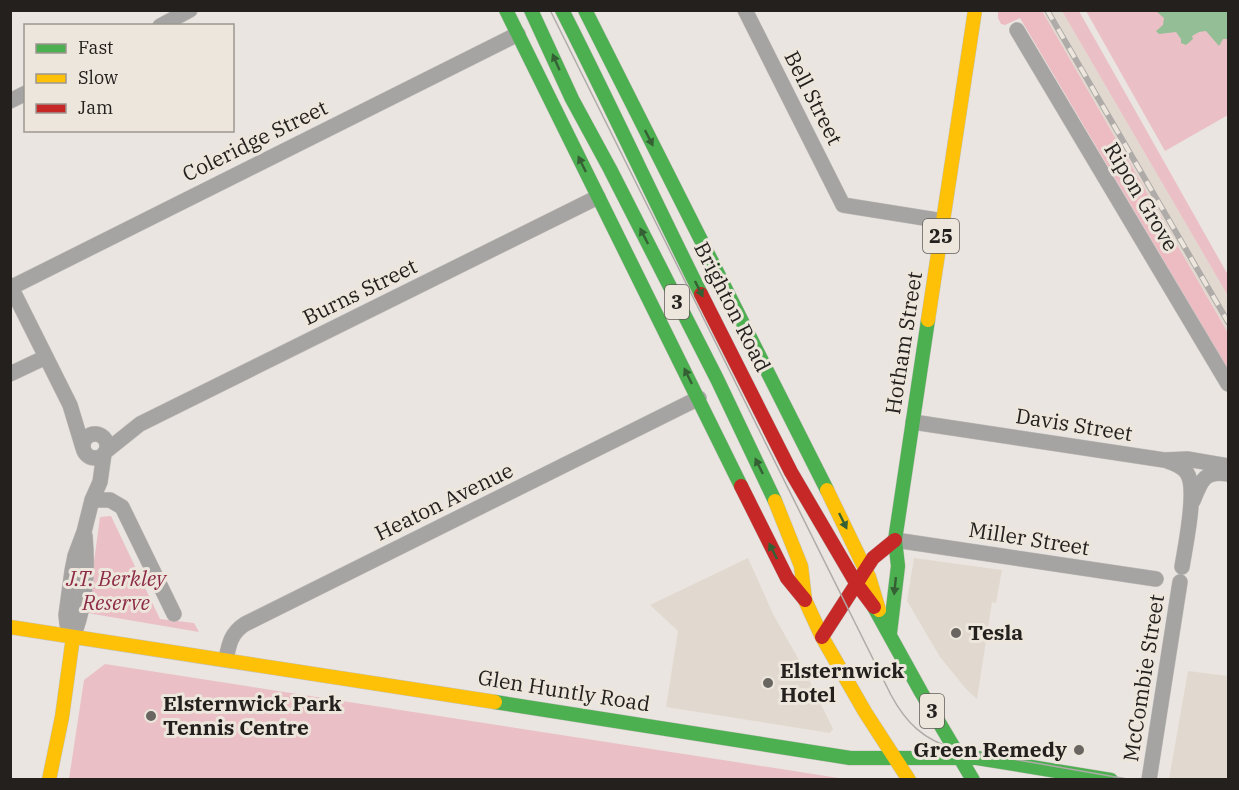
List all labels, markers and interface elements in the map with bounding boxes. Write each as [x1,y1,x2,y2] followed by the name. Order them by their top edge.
[24,24,234,132] legend
[78,36,113,59] text: Fast
[778,46,849,149] street label: Bell Street
[551,53,560,70] one-way arrow
[78,66,118,89] text: Slow
[177,93,332,187] street label: Coleridge Street
[78,96,113,119] text: Jam
[644,129,654,146] one-way arrow
[1098,137,1185,256] street label: Ripon Grove
[577,155,586,172] one-way arrow
[923,219,959,253] road number: 25
[639,227,648,244] one-way arrow
[688,237,778,376] street label: Brighton Road
[298,251,421,331] street label: Burns Street
[878,269,928,416] street label: Hotham Street
[694,280,704,298] one-way arrow
[665,285,689,319] road number: 3
[683,367,692,384] one-way arrow
[1014,401,1135,447] street label: Davis Street
[370,456,517,547] street label: Heaton Avenue
[755,458,764,475] one-way arrow
[838,513,848,530] one-way arrow
[967,515,1092,561] street label: Miller Street
[769,542,778,559] one-way arrow
[65,564,168,616] park label: J.T. Berkley Reserve
[890,577,900,596] one-way arrow
[1116,592,1170,763] street label: McCombie Street
[968,618,1023,646] place label: Tesla
[949,626,963,640] marker: Tesla
[780,656,904,708] place label: Elsternwick Hotel
[476,663,652,717] street label: Glen Huntly Road
[761,676,775,690] marker: Elsternwick Hotel
[163,689,342,741] place label: Elsternwick Park Tennis Centre
[920,694,944,728] road number: 3
[144,709,158,723] marker: Elsternwick Park Tennis Centre
[913,735,1067,763] place label: Green Remedy
[1072,743,1086,757] marker: Green Remedy

